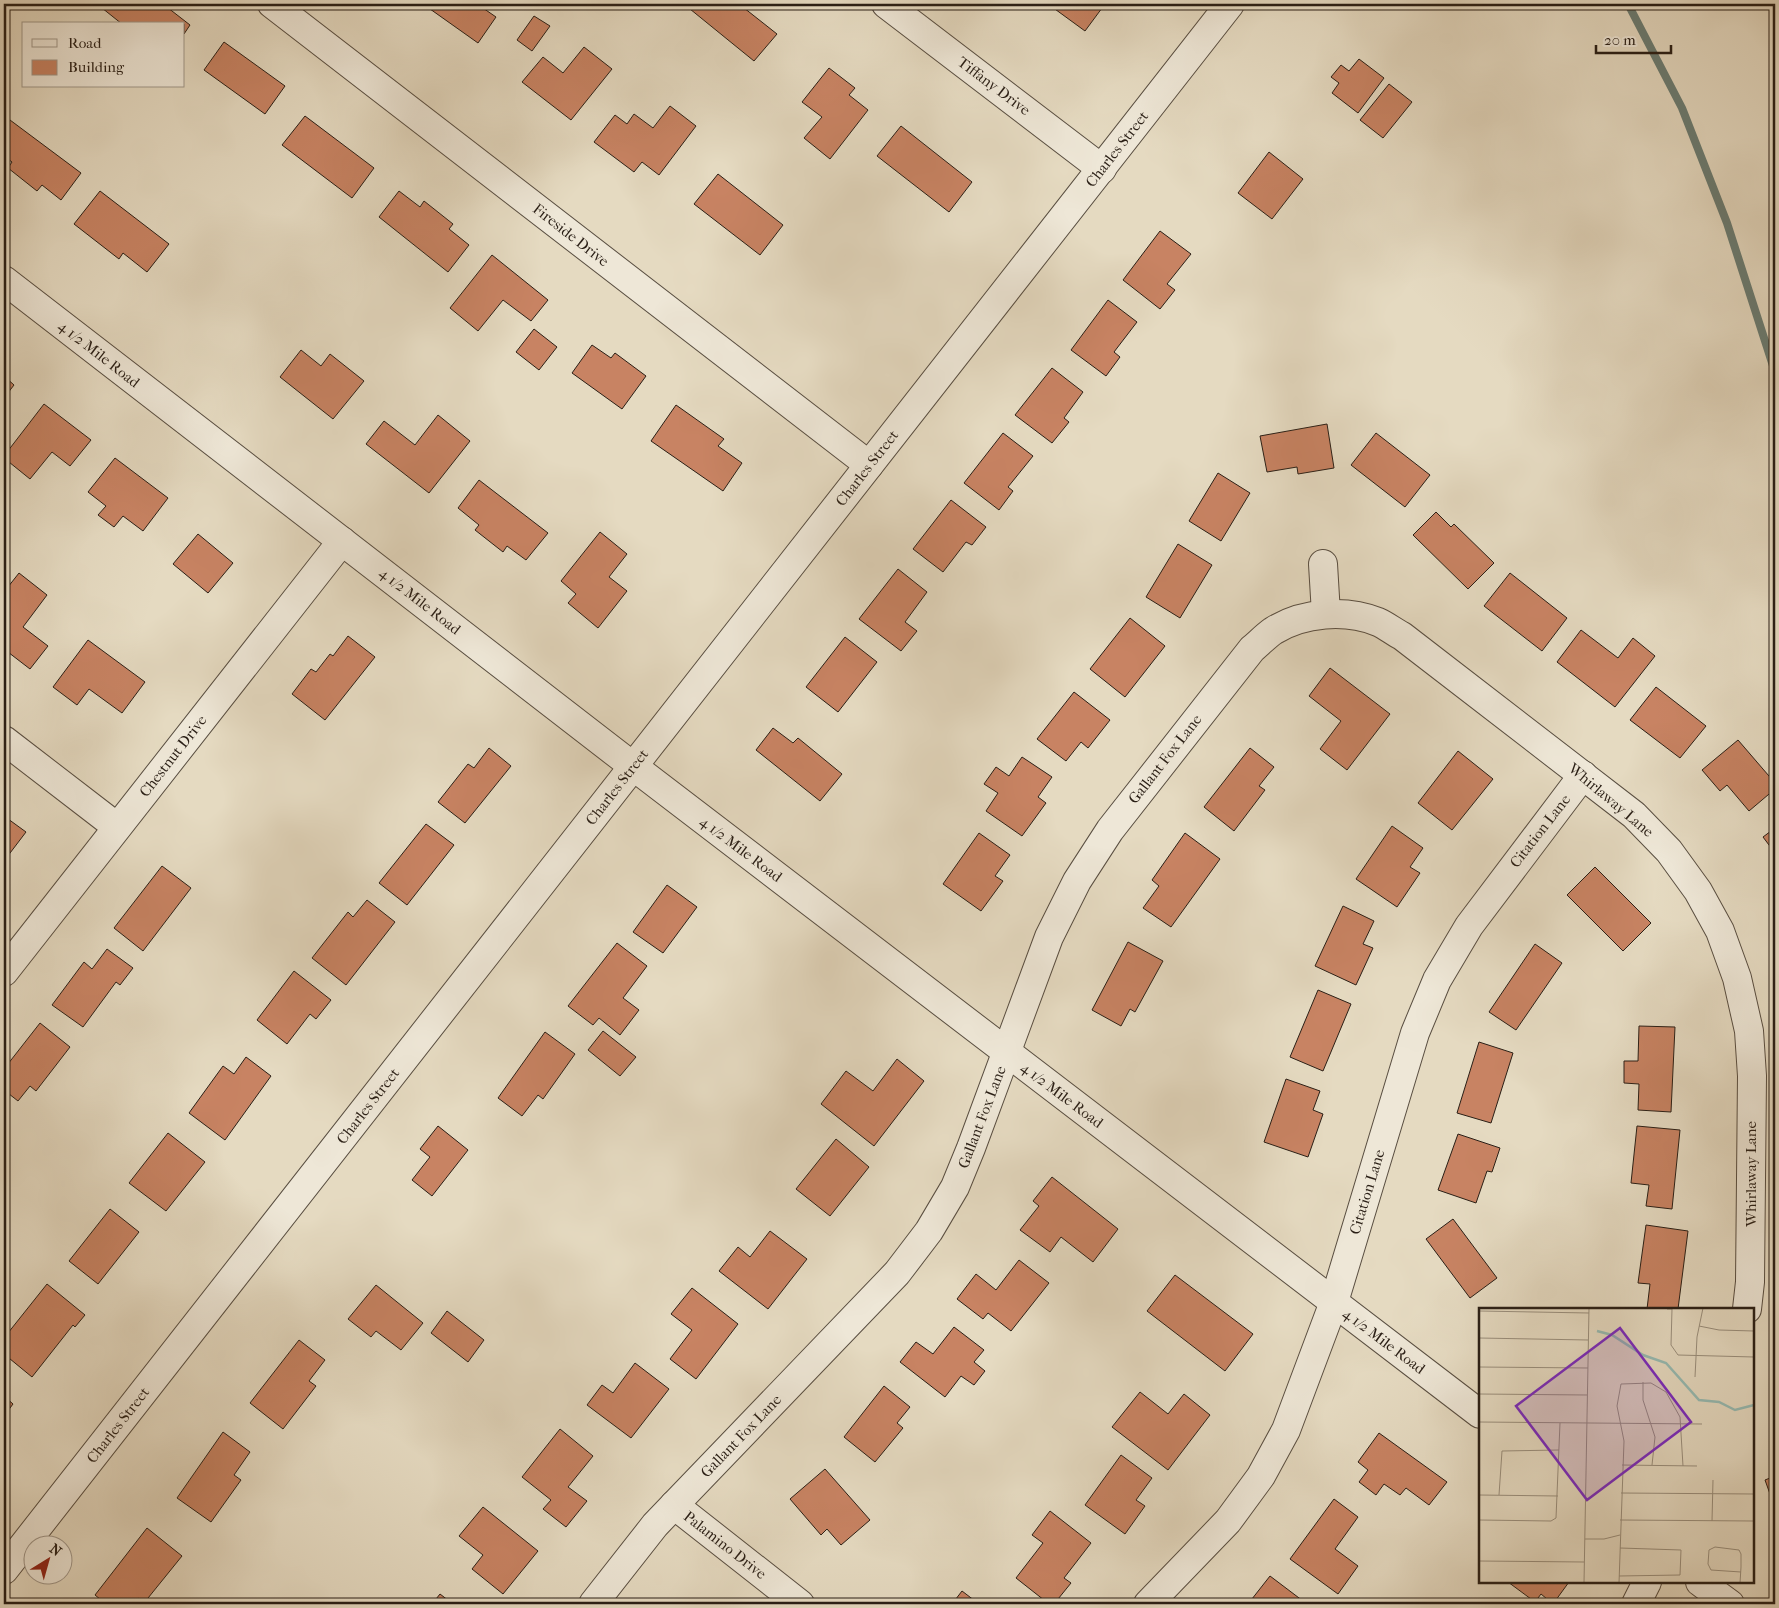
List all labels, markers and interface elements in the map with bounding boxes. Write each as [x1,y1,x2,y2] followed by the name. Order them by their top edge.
[22,22,185,88] legend
[1596,22,1672,54] scale bar
[1604,31,1636,49] text: 20 m
[68,34,102,52] text: Road
[954,53,1034,119] street label: Tiffany Drive
[68,58,125,76] text: Building
[1082,107,1153,191] street label: Charles Street
[529,200,613,271] street label: Fireside Drive
[55,317,144,392] street label: 4 1/2 Mile Road
[832,426,903,510] street label: Charles Street
[376,564,465,639] street label: 4 1/2 Mile Road
[1125,710,1206,807] street label: Gallant Fox Lane
[135,711,211,801] street label: Chestnut Drive
[582,745,653,829] street label: Charles Street
[1564,759,1658,841] street label: Whirlaway Lane
[1506,790,1574,871] street label: Citation Lane
[696,812,786,886] street label: 4 1/2 Mile Road
[1017,1058,1107,1132] street label: 4 1/2 Mile Road
[954,1063,1010,1171] street label: Gallant Fox Lane
[333,1064,404,1148] street label: Charles Street
[1742,1121,1760,1228] street label: Whirlaway Lane
[1346,1147,1389,1237] street label: Citation Lane
[1339,1304,1429,1378] street label: 4 1/2 Mile Road
[1479,1308,1754,1583] inset map
[83,1383,154,1467] street label: Charles Street
[697,1390,786,1481] street label: Gallant Fox Lane
[680,1507,770,1583] street label: Palamino Drive
[22,1536,72,1586] north arrow
[46,1540,65,1560] text: N

